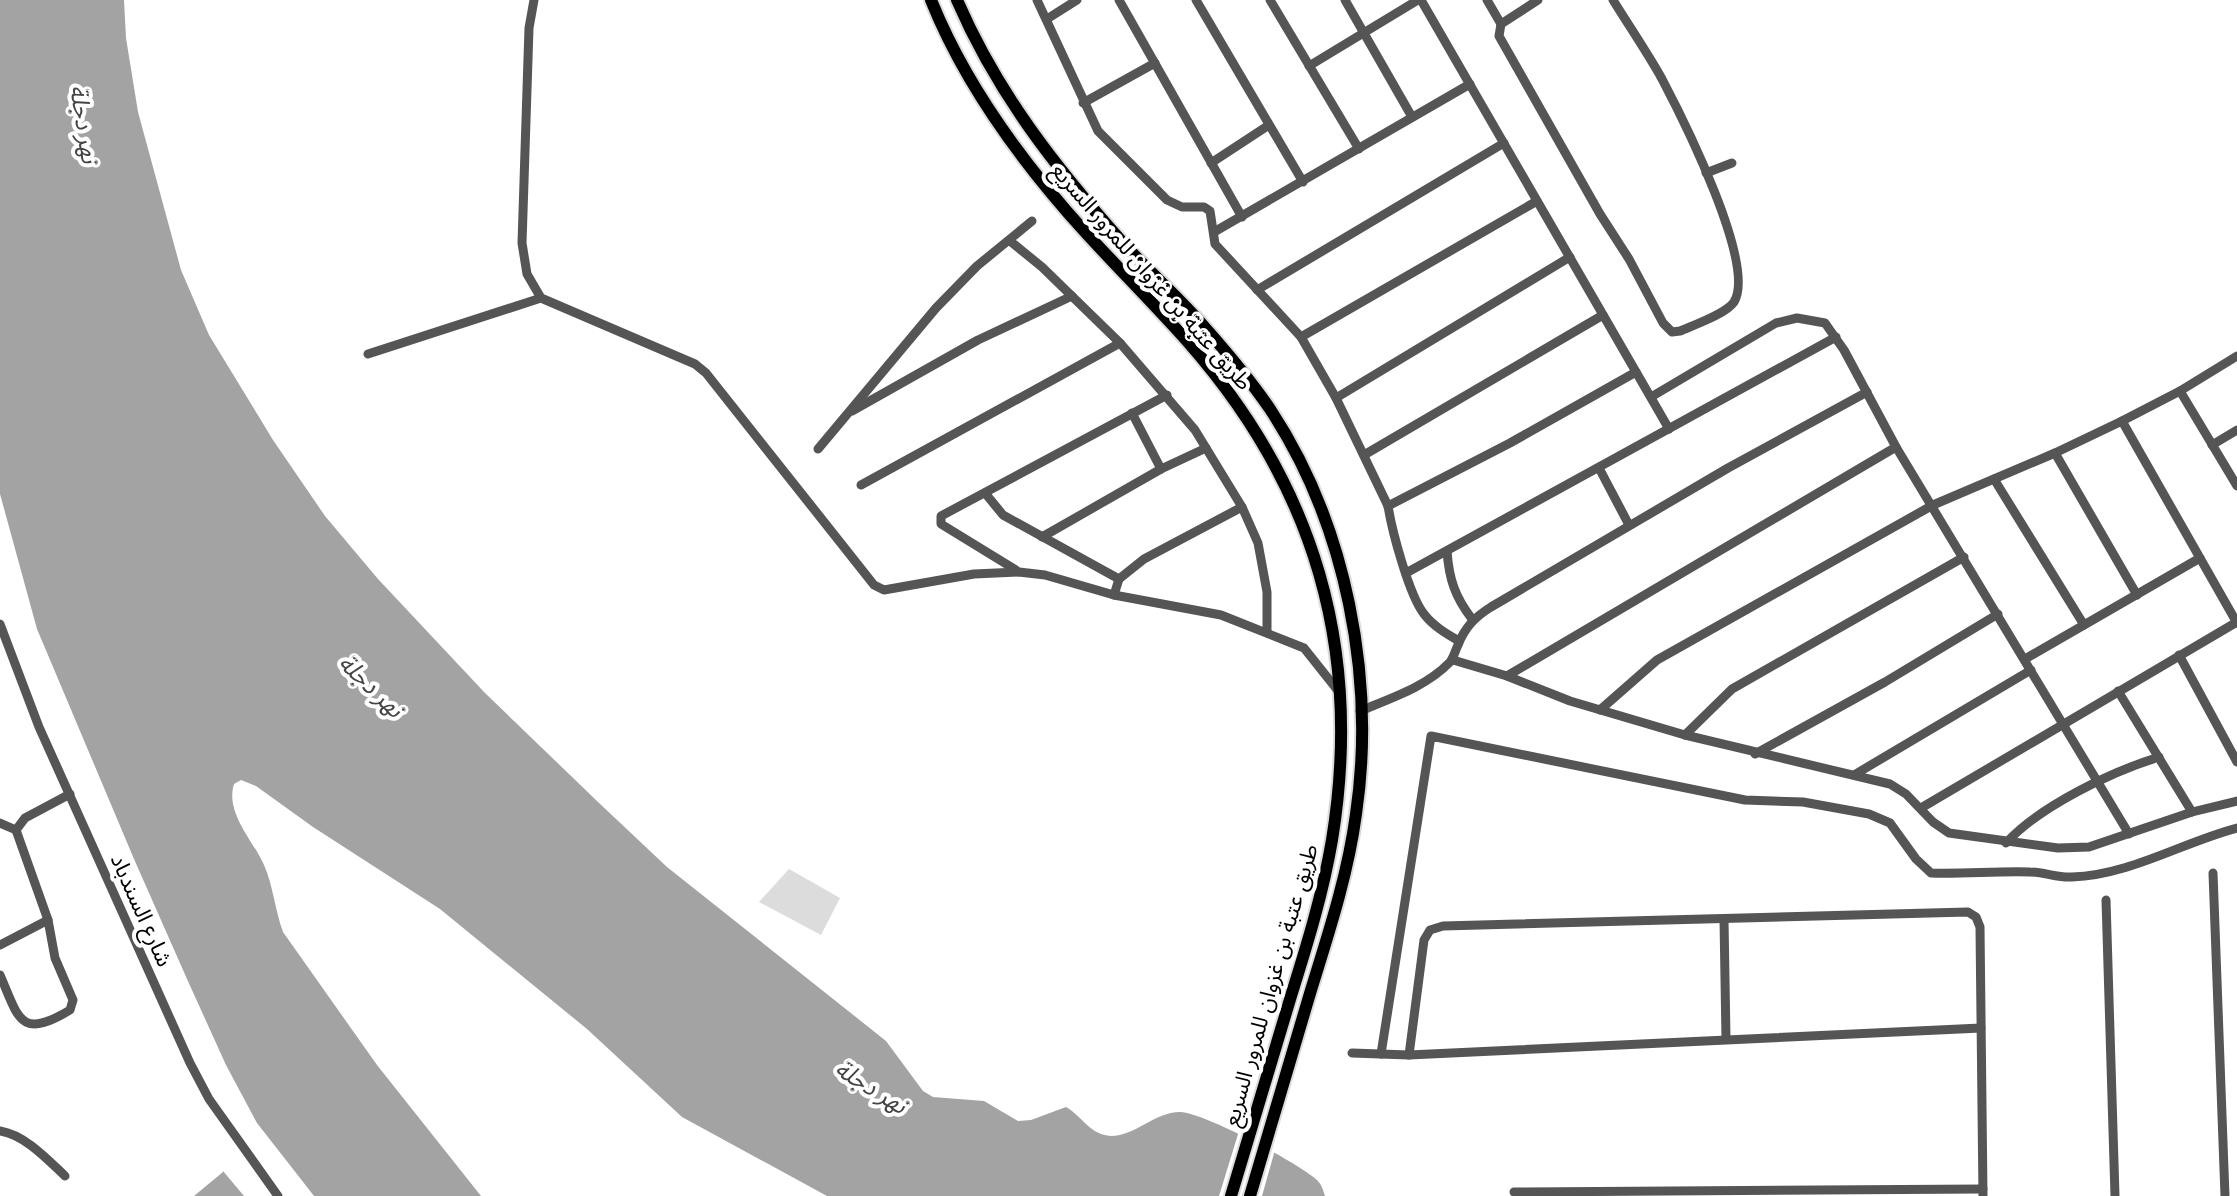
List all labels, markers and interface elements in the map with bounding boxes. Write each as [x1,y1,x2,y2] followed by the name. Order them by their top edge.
[63,83,106,167] water label: نهر دجلة
[1043,156,1259,398] street label: طريق عتبة بن غزوان للمرور السريع
[332,647,412,725] water label: نهر دجلة
[1216,841,1327,1130] street label: طريق عتبة بن غزوان للمرور السريع
[102,849,179,972] street label: شارع السندباد
[830,1053,914,1122] water label: نهر دجلة

